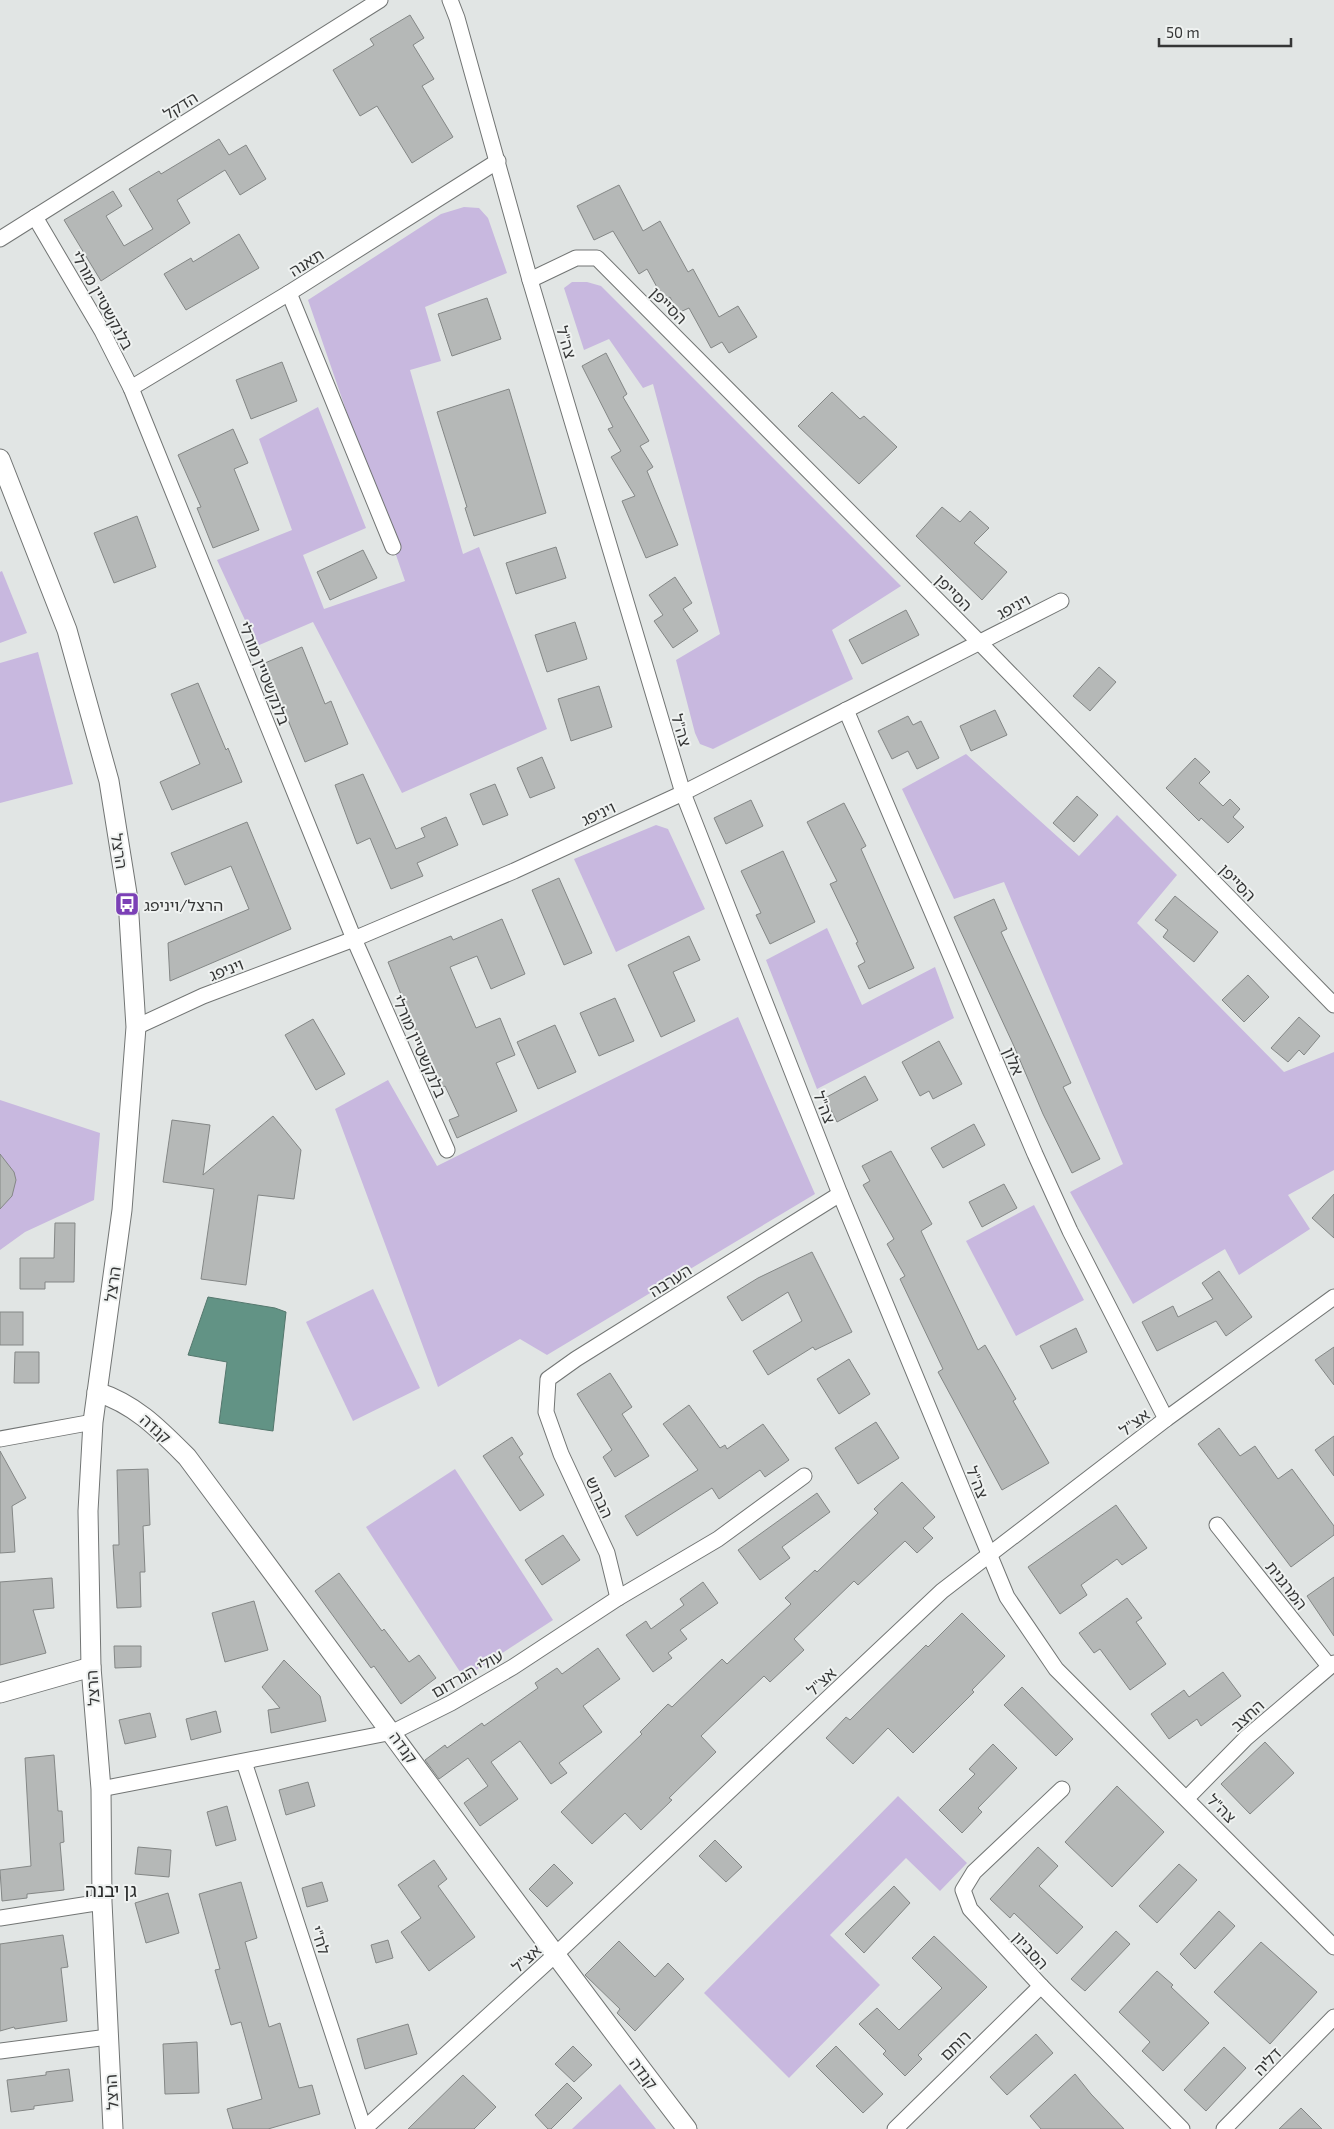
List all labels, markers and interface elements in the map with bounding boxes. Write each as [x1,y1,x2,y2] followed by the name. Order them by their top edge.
[1159,15,1292,47] scale bar
[1166,23,1200,41] text: 50 m
[159,87,201,123] street label: הדקל
[285,244,327,280] street label: תאנה
[68,247,138,353] street label: בלנקשטיין מורלי
[647,283,691,327] street label: הסייפן
[553,323,581,361] street label: צה"ל
[932,570,976,614] street label: הסייפן
[993,589,1033,623] street label: ויניפג
[236,618,294,728] street label: בלנקשטיין מורלי
[668,711,696,749] street label: צה"ל
[578,797,618,829] street label: ויניפג
[108,832,132,870] street label: הרצל
[1216,859,1260,905] street label: הסייפן
[114,891,140,917] bus stop icon: הרצל/ויניפג
[144,895,223,914] place label: הרצל/ויניפג
[206,954,246,984] street label: ויניפג
[389,992,451,1100] street label: בלנקשטיין מורלי
[1000,1044,1028,1078] street label: אלון
[810,1088,840,1126] street label: צה"ל
[645,1260,695,1300] street label: הערבה
[100,1265,124,1303] street label: הרצל
[1115,1404,1153,1440] street label: אצ"ל
[137,1409,175,1447] street label: קנדה
[963,1463,993,1501] street label: צה"ל
[582,1473,618,1521] street label: הברוש
[1262,1557,1312,1613] street label: המרגנית
[428,1645,506,1701] street label: עולי הגרדום
[802,1663,840,1699] street label: אצ"ל
[81,1670,103,1706] street label: הרצל
[1226,1695,1268,1735] street label: החצב
[386,1727,422,1767] street label: קנדה
[1204,1790,1240,1826] street label: צה"ל
[85,1878,137,1901] district label: גן יבנה
[307,1923,335,1957] street label: לח"י
[1009,1927,1053,1973] street label: הסביון
[507,1940,545,1976] street label: אצ"ל
[936,2026,974,2064] street label: רותם
[1249,2043,1285,2079] street label: דליה
[626,2054,662,2092] street label: קנדה
[101,2074,121,2110] street label: הרצל

